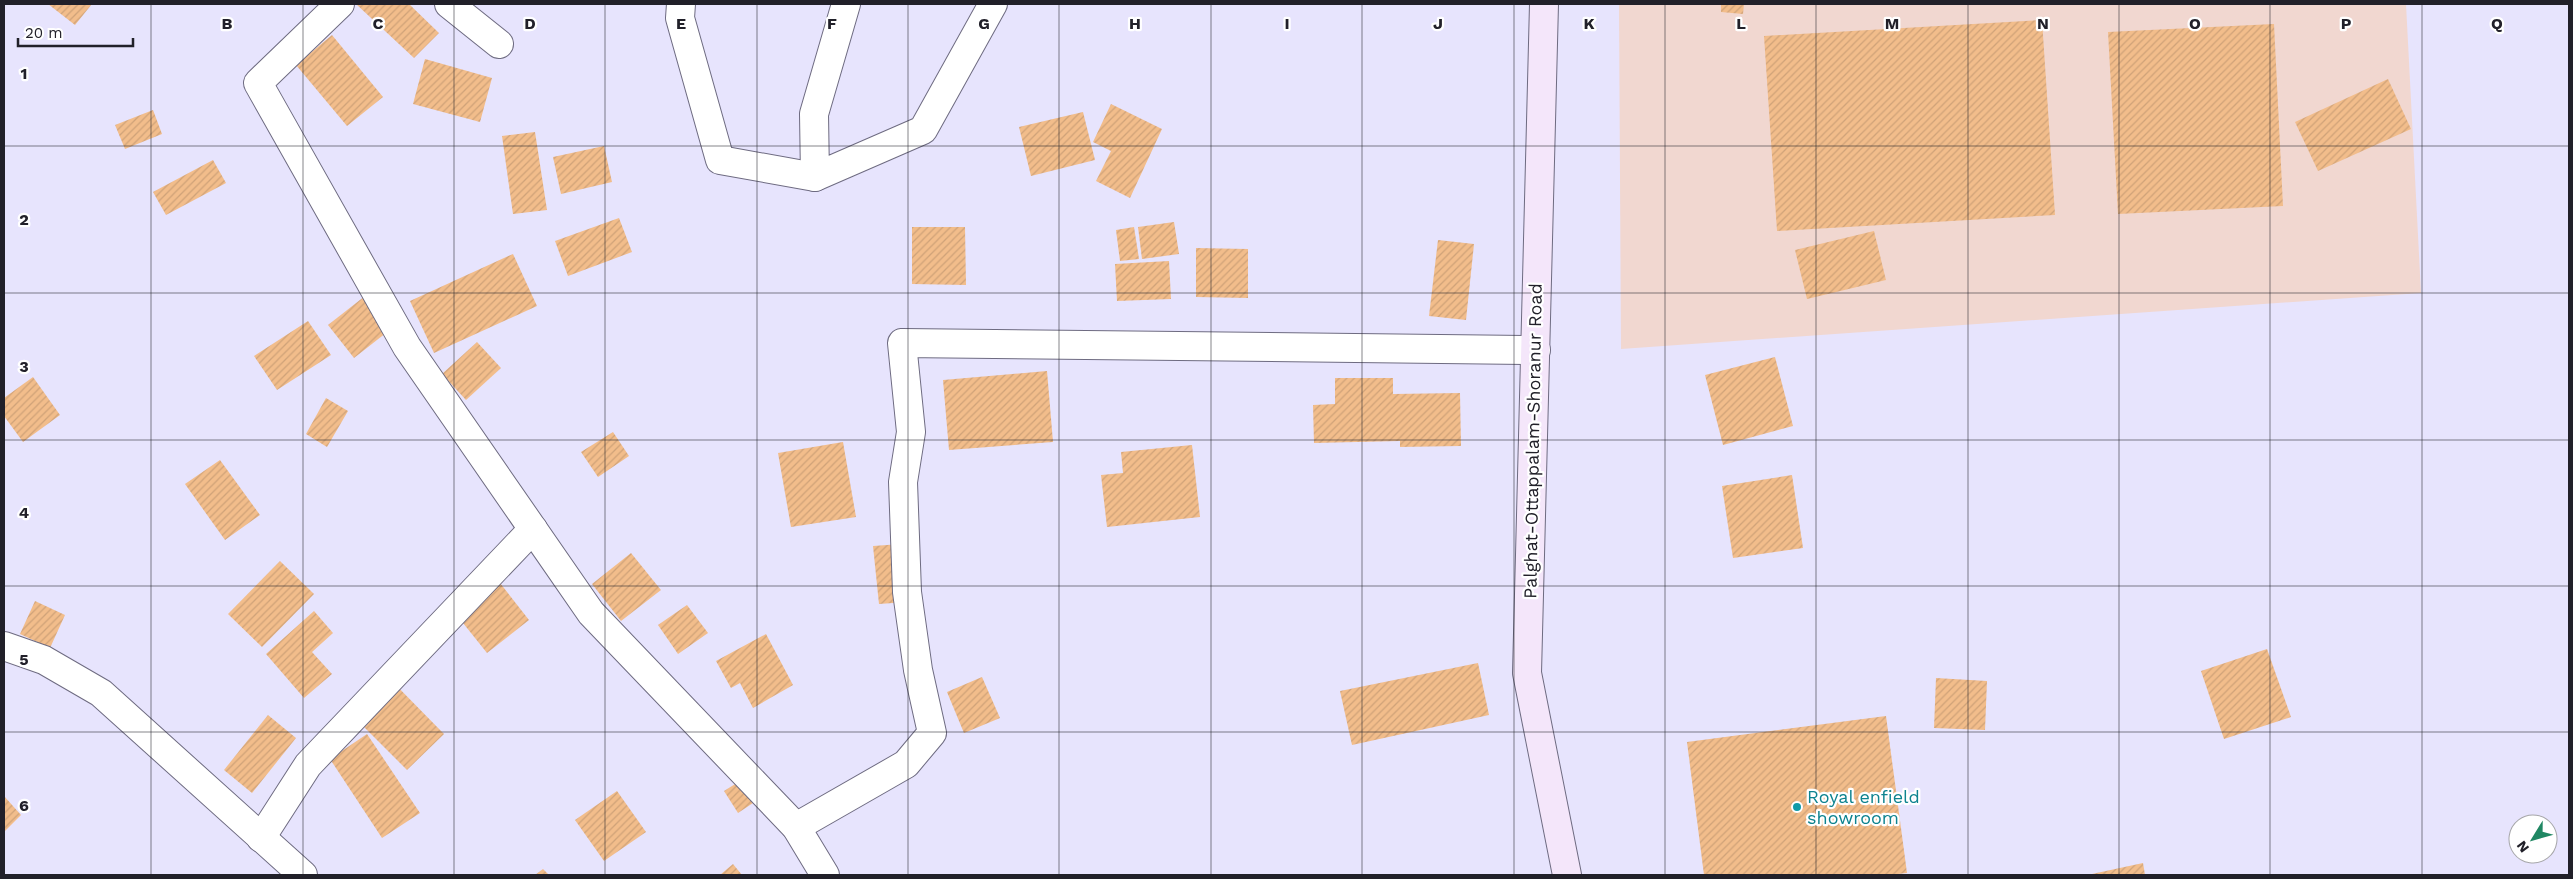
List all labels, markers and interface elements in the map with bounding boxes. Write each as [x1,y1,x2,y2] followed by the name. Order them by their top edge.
[222,14,233,33] text: B
[373,14,384,33] text: C
[524,14,536,33] text: D
[676,14,686,33] text: E
[827,14,837,33] text: F
[978,14,990,33] text: G
[1129,14,1141,33] text: H
[1284,14,1290,33] text: I
[1433,14,1443,33] text: J
[1583,14,1595,33] text: K
[1736,14,1746,33] text: L
[1885,14,1899,33] text: M
[2037,14,2049,33] text: N
[2189,14,2201,33] text: O
[2341,14,2352,33] text: P
[2491,14,2503,33] text: Q
[18,15,132,47] scale bar
[25,24,63,42] text: 20 m
[21,64,27,83] text: 1
[19,210,29,229] text: 2
[1519,283,1546,599] street label: Palghat-Ottappalam-Shoranur Road
[19,357,29,376] text: 3
[19,503,29,522] text: 4
[19,650,29,669] text: 5
[1807,786,1920,828] place label: Royal enfield showroom
[19,796,29,815] text: 6
[1791,801,1803,813] marker: Royal enfield showroom
[2508,814,2558,864] north arrow
[2513,838,2532,856] text: N

